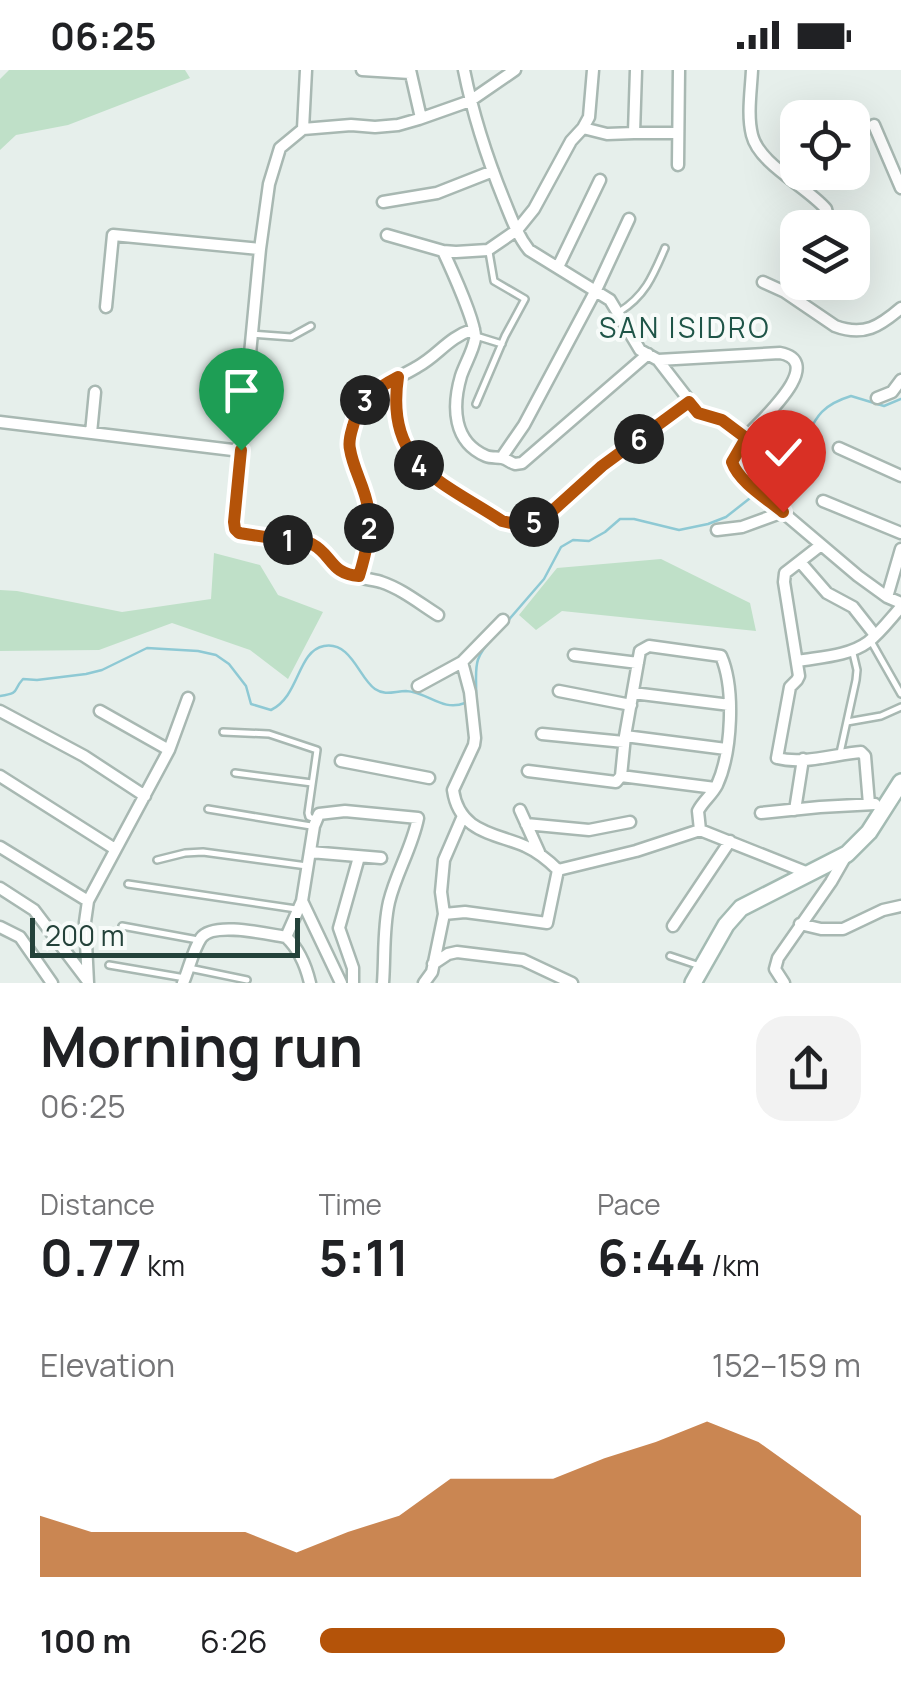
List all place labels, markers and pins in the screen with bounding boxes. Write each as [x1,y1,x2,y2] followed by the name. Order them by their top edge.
[199,348,284,451] pin
[340,375,390,425] pin: 3
[741,410,826,513] pin
[614,414,664,464] pin: 6
[394,440,444,490] pin: 4
[509,497,559,547] pin: 5
[344,503,394,553] pin: 2
[263,515,313,565] pin: 1

